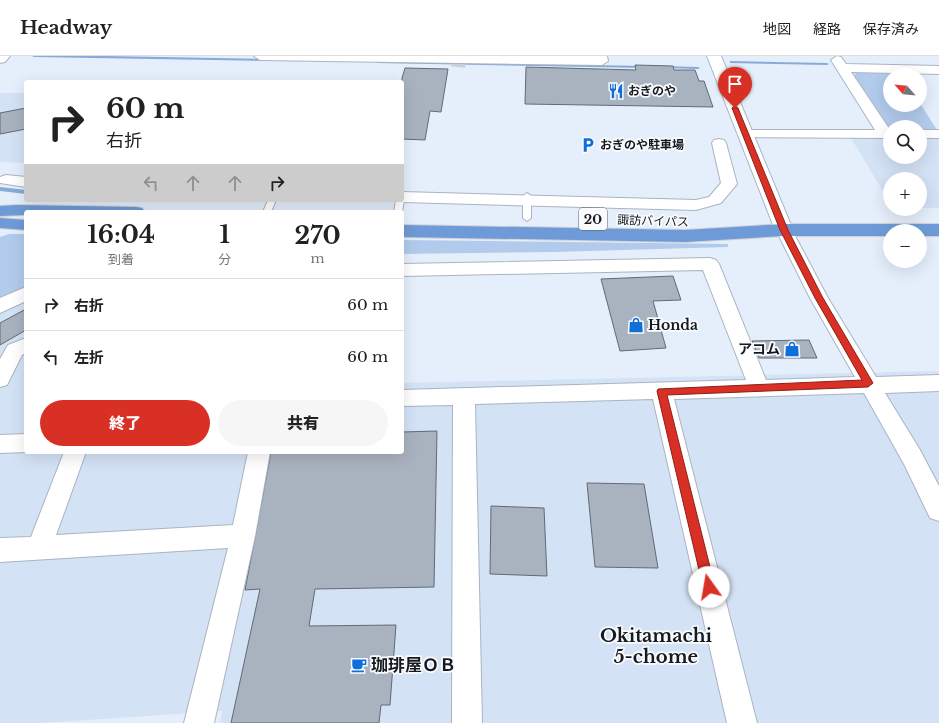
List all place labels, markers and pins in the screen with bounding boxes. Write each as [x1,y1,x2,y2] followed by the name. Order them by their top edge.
[718,67,752,108] pin
[607,82,625,100] restaurant icon: おぎのや
[628,83,676,98] place label: おぎのや
[579,136,597,154] parking icon: おぎのや駐車場
[600,137,684,152] place label: おぎのや駐車場
[627,316,645,334] shop icon: Honda
[648,316,698,334] place label: Honda
[738,340,780,358] place label: アコム
[783,340,801,358] shop icon: アコム
[371,655,456,676] place label: 珈琲屋ＯＢ
[350,656,368,674] cafe icon: 珈琲屋ＯＢ

